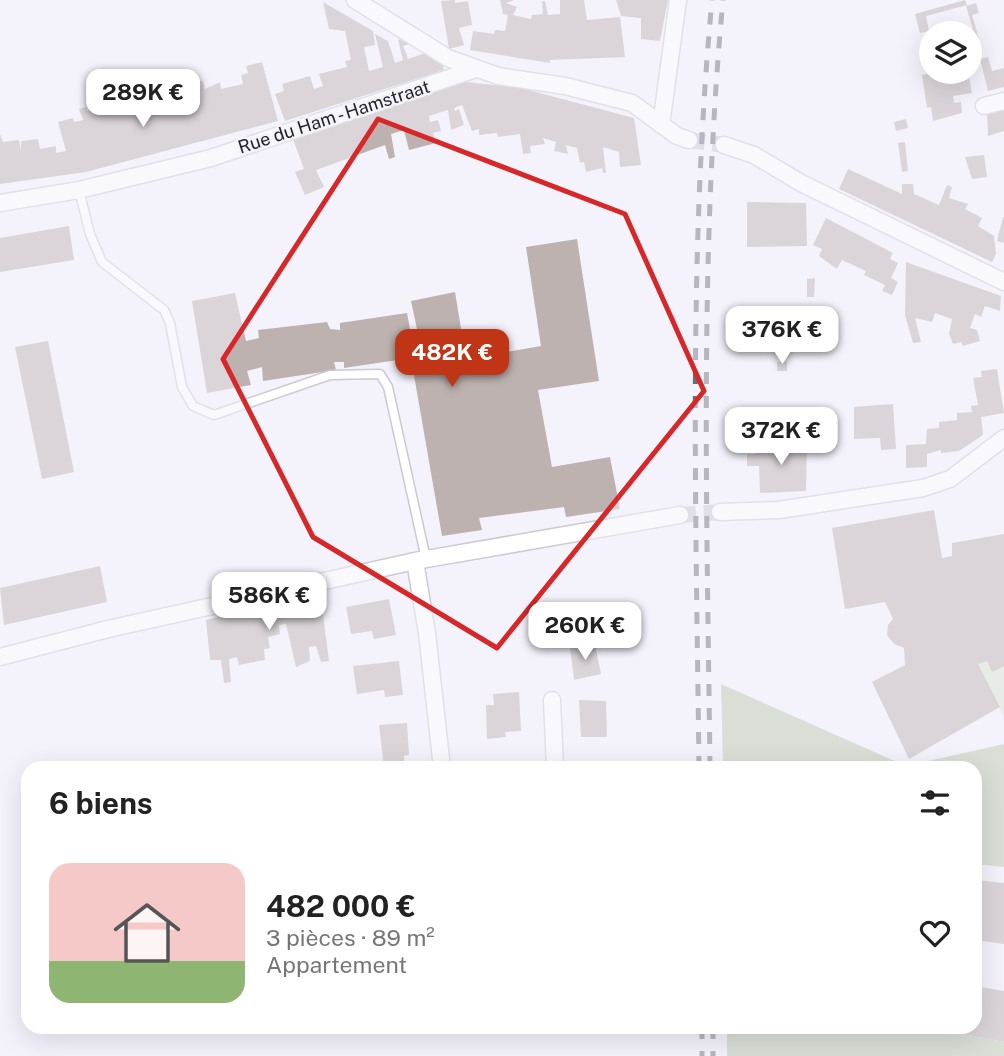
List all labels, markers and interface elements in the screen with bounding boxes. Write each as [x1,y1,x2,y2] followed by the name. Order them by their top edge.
[919,21,982,84] map controls
[919,21,982,84] button: layers
[86,69,200,129] pin: 289K €
[235,76,432,157] street label: Rue du Ham - Hamstraat
[102,78,184,105] text: 289K €
[725,306,839,366] pin: 376K €
[742,315,822,342] text: 376K €
[395,330,509,389] pin: 482K €
[411,338,493,365] text: 482K €
[724,407,838,467] pin: 372K €
[741,416,821,443] text: 372K €
[212,572,326,632] pin: 586K €
[228,581,310,608] text: 586K €
[528,602,642,662] pin: 260K €
[544,611,626,638] text: 260K €
[916,784,954,822] icon: filters
[49,785,153,821] text: 6 biens
[266,888,416,924] text: 482 000 €
[105,891,189,975] icon: home
[916,914,954,952] icon: heart
[266,924,435,951] text: 3 pièces · 89 m²
[266,951,407,978] text: Appartement

